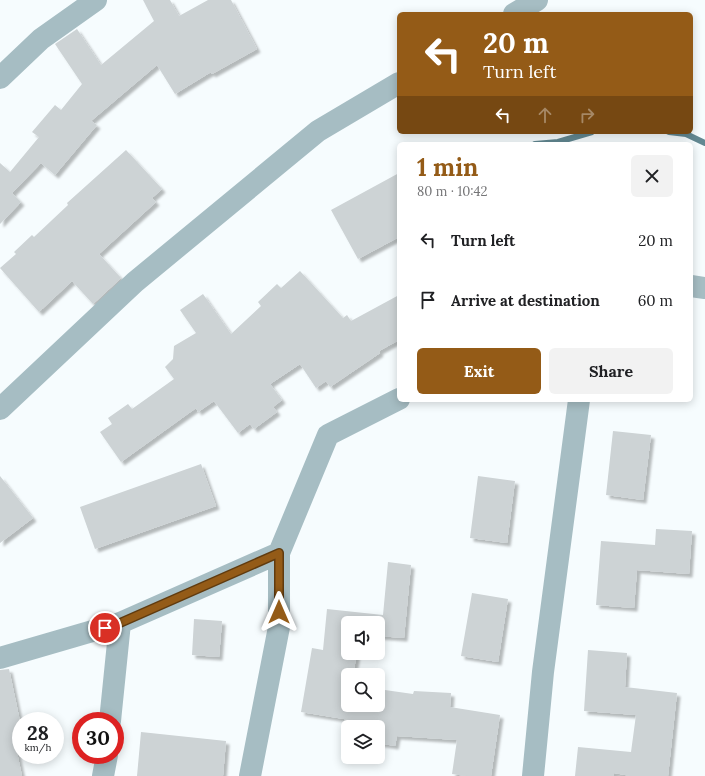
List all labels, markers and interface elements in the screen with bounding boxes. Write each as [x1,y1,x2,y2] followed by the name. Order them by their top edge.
[483,25,549,61] text: 20 m
[417,28,469,80] icon: left
[483,60,556,83] text: Turn left
[492,104,514,126] icon: left
[534,104,556,126] icon: ahead
[576,104,598,126] icon: right
[417,152,478,183] text: 1 min
[631,155,673,197] button: close
[417,183,488,200] text: 80 m · 10:42
[417,229,439,251] icon: left
[451,231,515,250] text: Turn left
[638,231,673,250] text: 20 m
[417,289,439,311] icon: arrive
[451,291,600,310] text: Arrive at destination
[638,291,673,310] text: 60 m
[417,348,541,394] button: Exit
[549,348,673,394] button: Share
[258,591,300,633] position arrow
[88,611,122,645] pin
[341,616,385,764] map controls
[341,616,385,660] button: sound
[94,617,116,639] icon: arrive
[341,668,385,712] button: search
[72,712,124,764] speed limit sign: 30
[27,720,49,745] text: 28
[341,720,385,764] button: layers
[24,741,52,754] text: km/h

